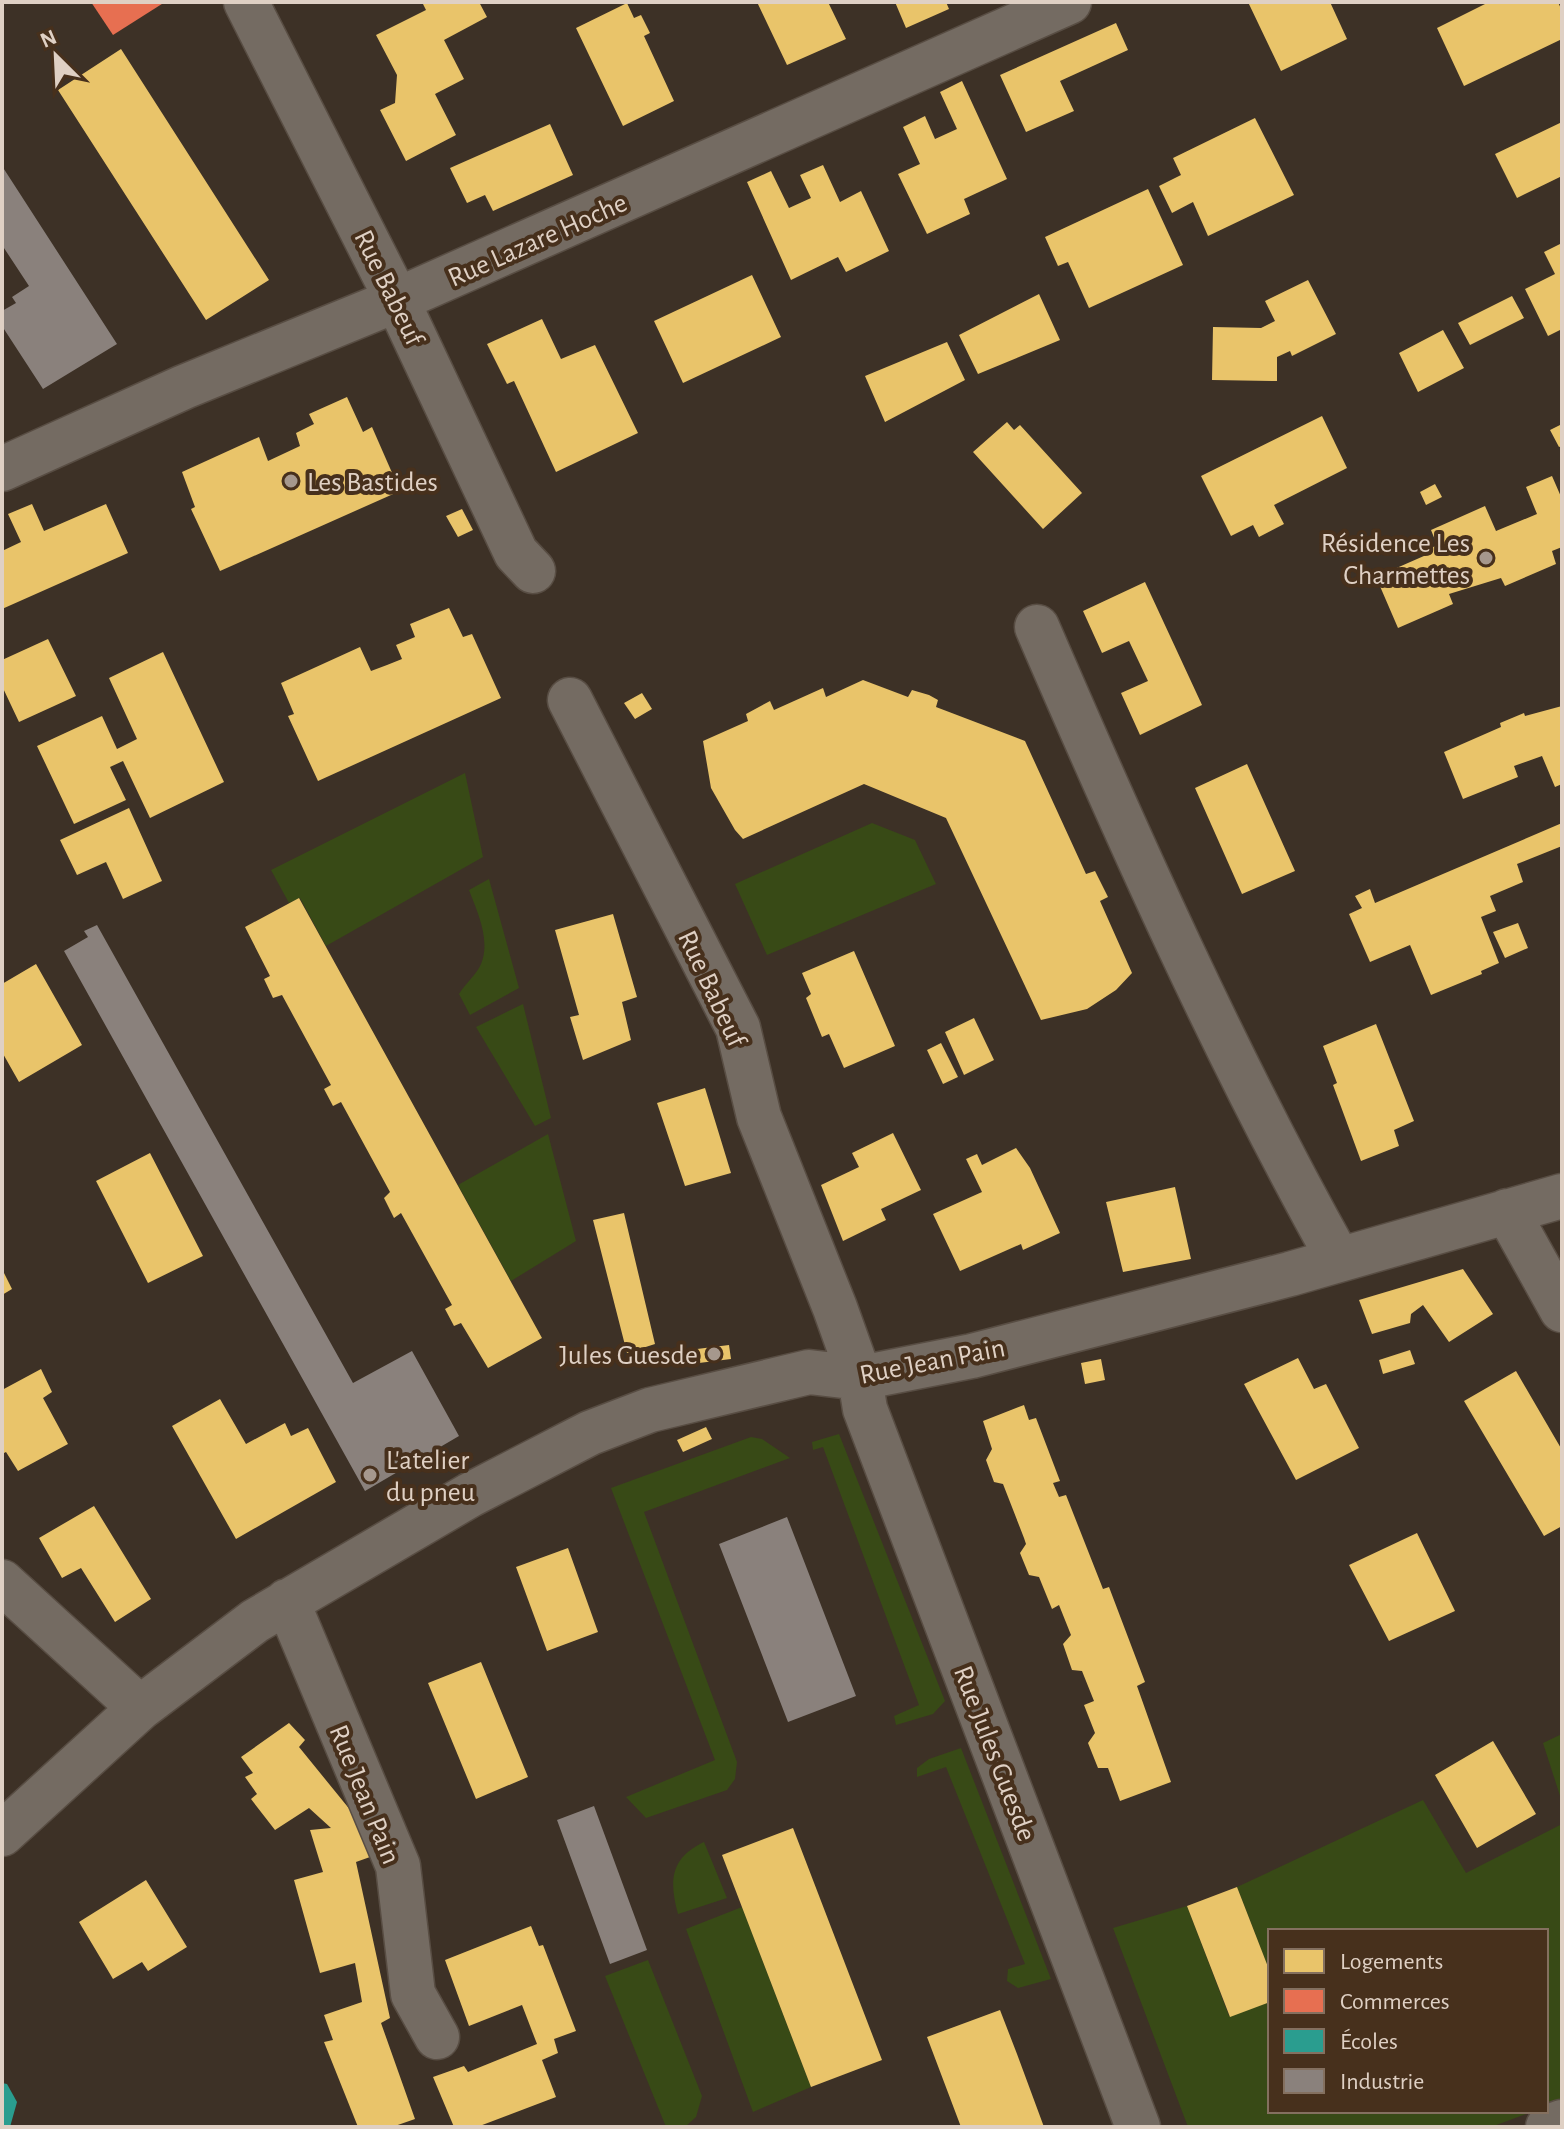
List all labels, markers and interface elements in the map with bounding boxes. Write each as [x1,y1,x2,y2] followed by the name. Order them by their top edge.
[16,16,96,96] north arrow
[37,25,60,52] text: N
[444,189,632,293] street label: Rue Lazare Hoche
[348,226,429,351] street label: Rue Babeuf
[307,469,438,497] place label: Les Bastides
[282,472,300,490] marker: Les Bastides
[1321,530,1470,590] place label: Résidence Les Charmettes
[1477,549,1495,567] marker: Résidence Les Charmettes
[672,926,751,1053] street label: Rue Babeuf
[857,1334,1007,1390] street label: Rue Jean Pain
[559,1342,698,1370] place label: Jules Guesde
[705,1345,723,1363] marker: Jules Guesde
[386,1447,475,1507] place label: L'atelier du pneu
[361,1466,379,1484] marker: L'atelier du pneu
[948,1662,1040,1845] street label: Rue Jules Guesde
[324,1721,405,1868] street label: Rue Jean Pain
[1268,1929,1548,2113] legend
[1340,1950,1443,1974] text: Logements
[1340,1990,1450,2014] text: Commerces
[1340,2028,1398,2054] text: Écoles
[1340,2070,1424,2094] text: Industrie

